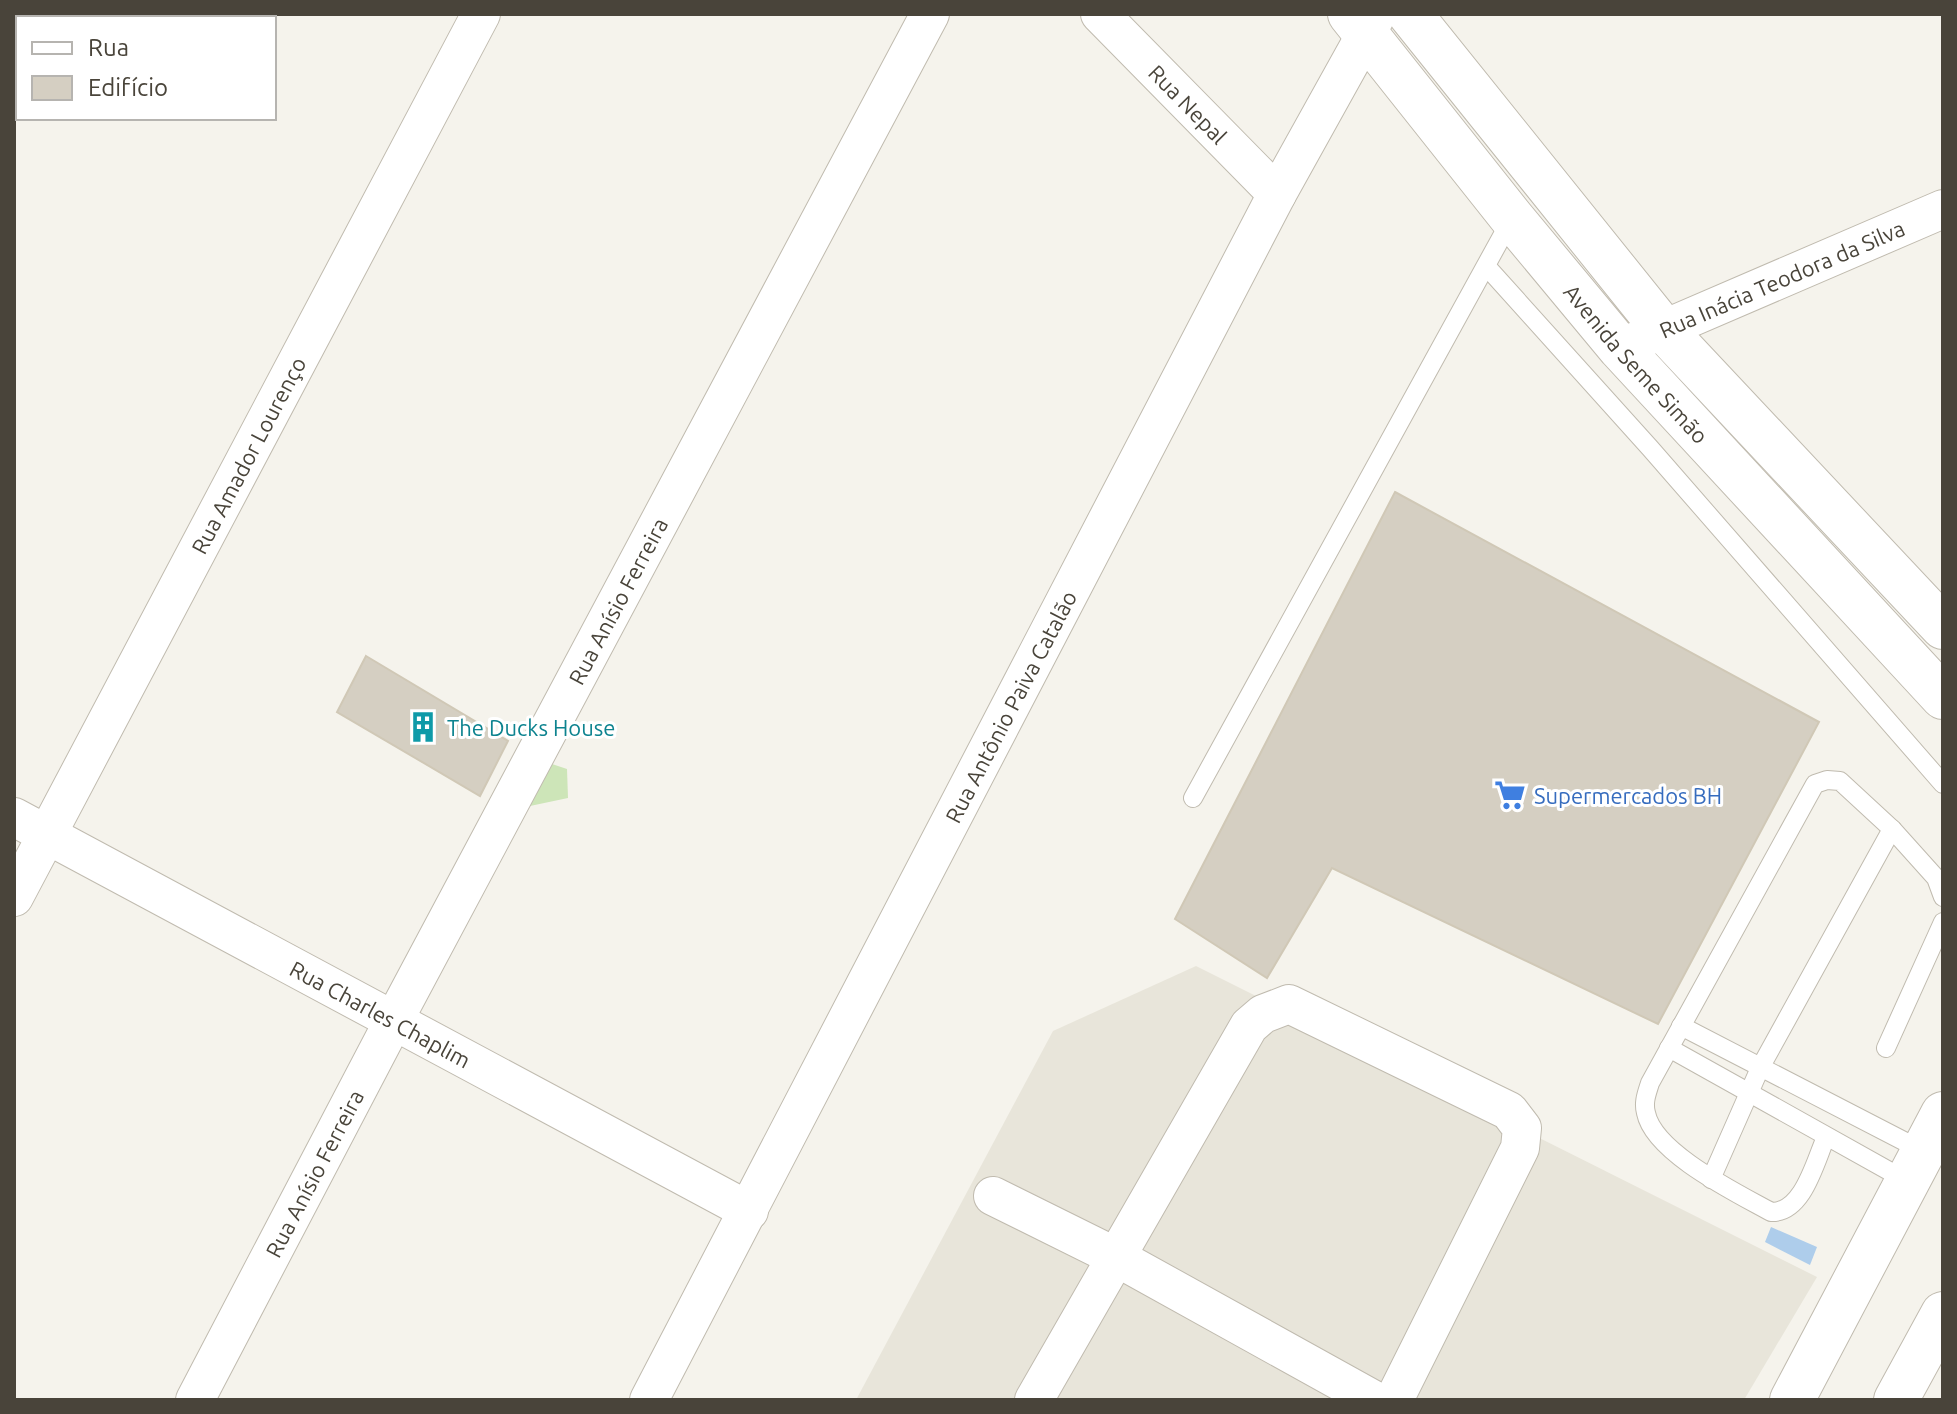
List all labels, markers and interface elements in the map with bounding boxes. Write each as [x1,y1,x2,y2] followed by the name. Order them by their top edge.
[16,16,276,120] legend
[88,34,129,61] text: Rua
[1144,59,1233,149] street label: Rua Nepal
[88,74,168,101] text: Edifício
[1655,215,1908,342] street label: Rua Inácia Teodora da Silva
[1560,279,1714,448] street label: Avenida Seme Simão
[185,352,310,558] street label: Rua Amador Lourenço
[563,513,672,688] street label: Rua Anísio Ferreira
[939,586,1081,827] street label: Rua Antônio Paiva Catalão
[406,710,440,744] building icon: The Ducks House
[447,715,615,740] place label: The Ducks House
[1493,778,1527,812] supermarket icon: Supermercados BH
[1534,783,1722,808] place label: Supermercados BH
[286,955,475,1072] street label: Rua Charles Chaplim
[260,1085,368,1261] street label: Rua Anísio Ferreira

